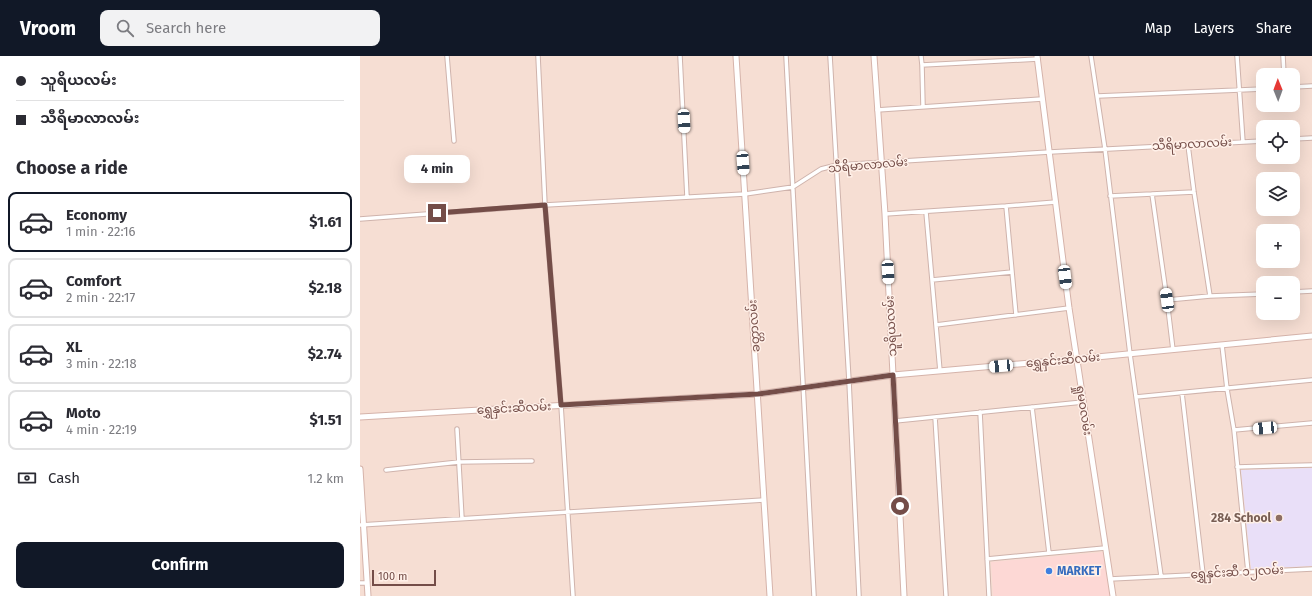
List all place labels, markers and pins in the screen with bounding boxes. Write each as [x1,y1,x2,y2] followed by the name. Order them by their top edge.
[1211,511,1271,525] place label: 284 School
[1274,513,1284,523] marker: 284 School
[1057,564,1102,578] place label: MARKET
[1044,566,1054,576] marker: MARKET

